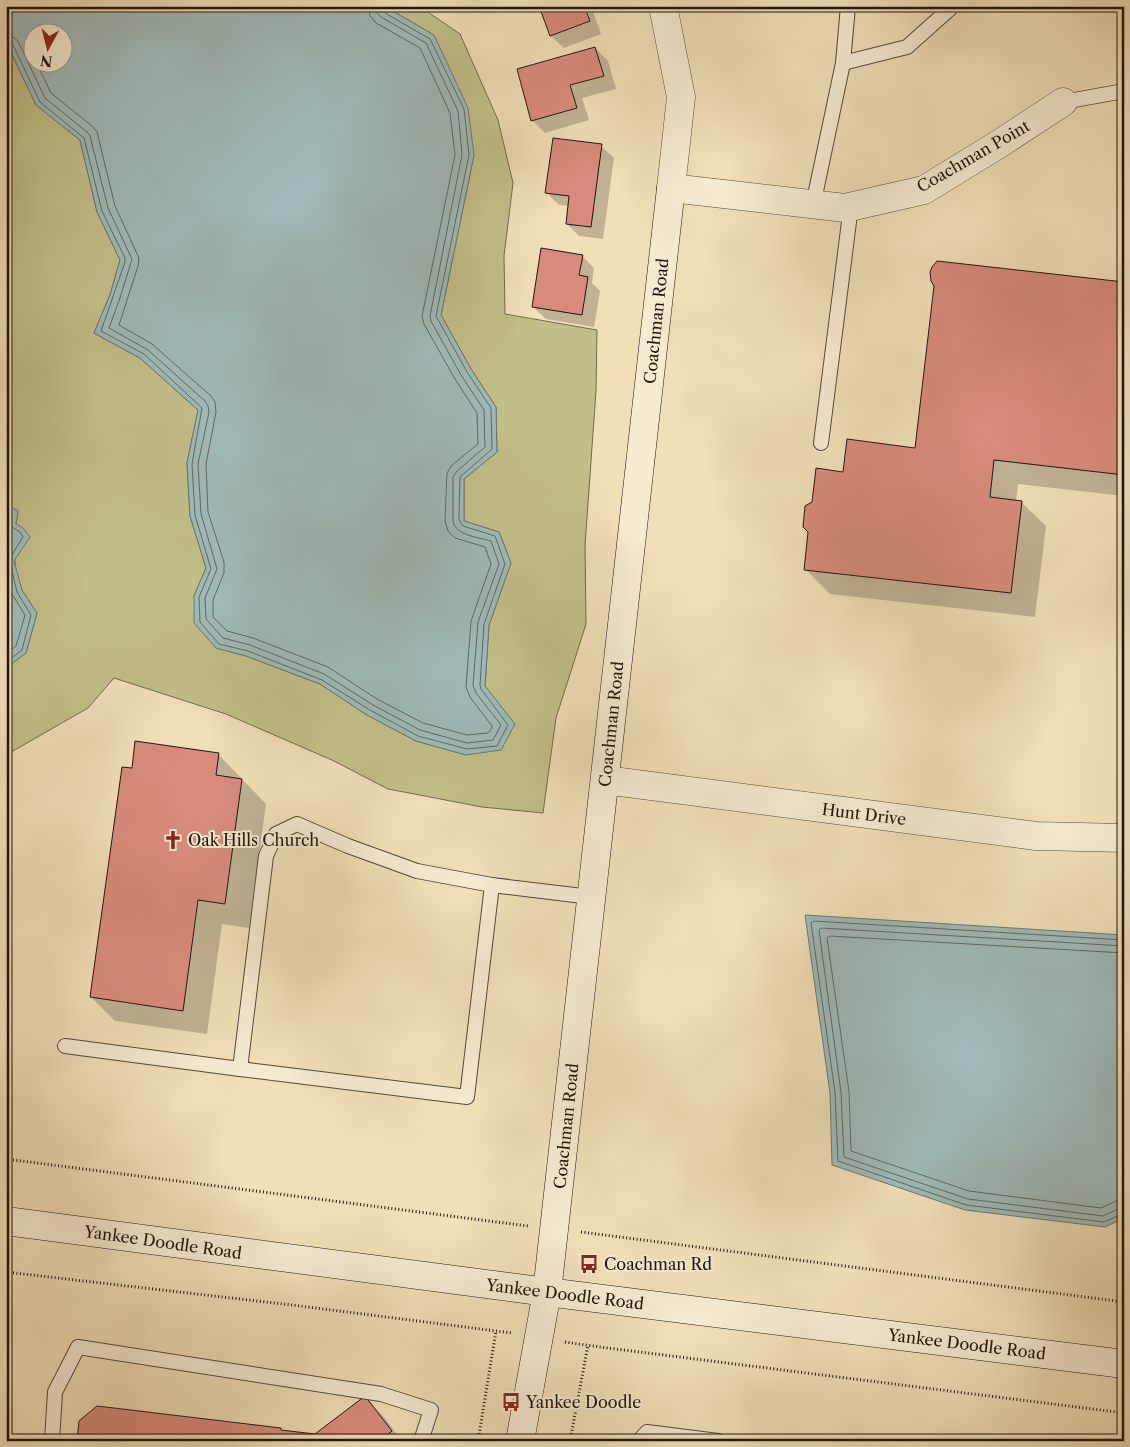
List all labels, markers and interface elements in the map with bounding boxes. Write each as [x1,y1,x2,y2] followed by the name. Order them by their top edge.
[22,22,72,72] north arrow
[39,51,54,71] text: N
[913,115,1033,196] street label: Coachman Point
[639,257,673,385] street label: Coachman Road
[594,660,628,788] street label: Coachman Road
[821,799,907,829] street label: Hunt Drive
[162,829,184,851] church icon: Oak Hills Church
[188,830,319,850] place label: Oak Hills Church
[549,1062,583,1190] street label: Coachman Road
[82,1221,243,1263] street label: Yankee Doodle Road
[578,1253,600,1275] bus stop icon: Coachman Rd
[604,1254,712,1274] place label: Coachman Rd
[484,1274,645,1314] street label: Yankee Doodle Road
[886,1324,1047,1364] street label: Yankee Doodle Road
[500,1391,522,1413] bus stop icon: Yankee Doodle
[525,1392,641,1412] place label: Yankee Doodle

